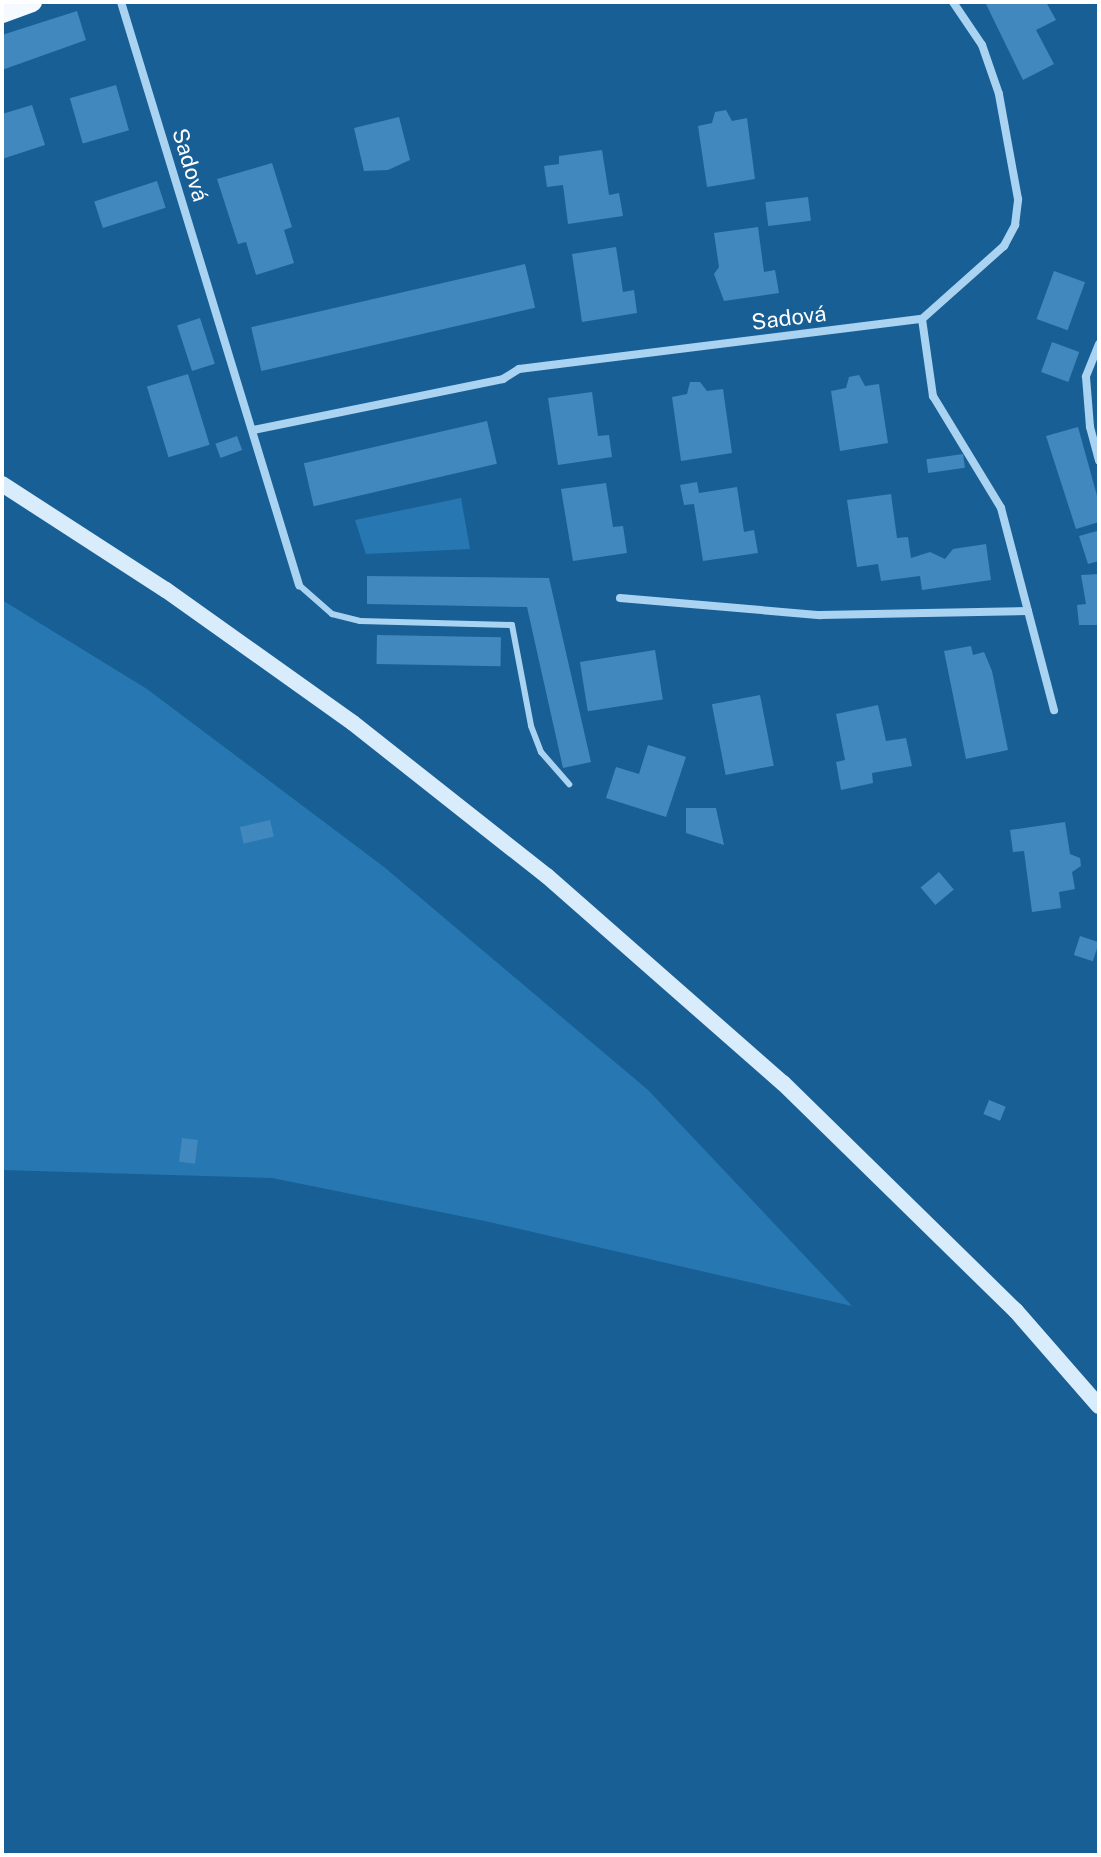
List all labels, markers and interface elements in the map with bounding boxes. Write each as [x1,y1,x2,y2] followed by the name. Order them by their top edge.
[166,125,214,205] street label: Sadová
[750,300,828,336] street label: Sadová

